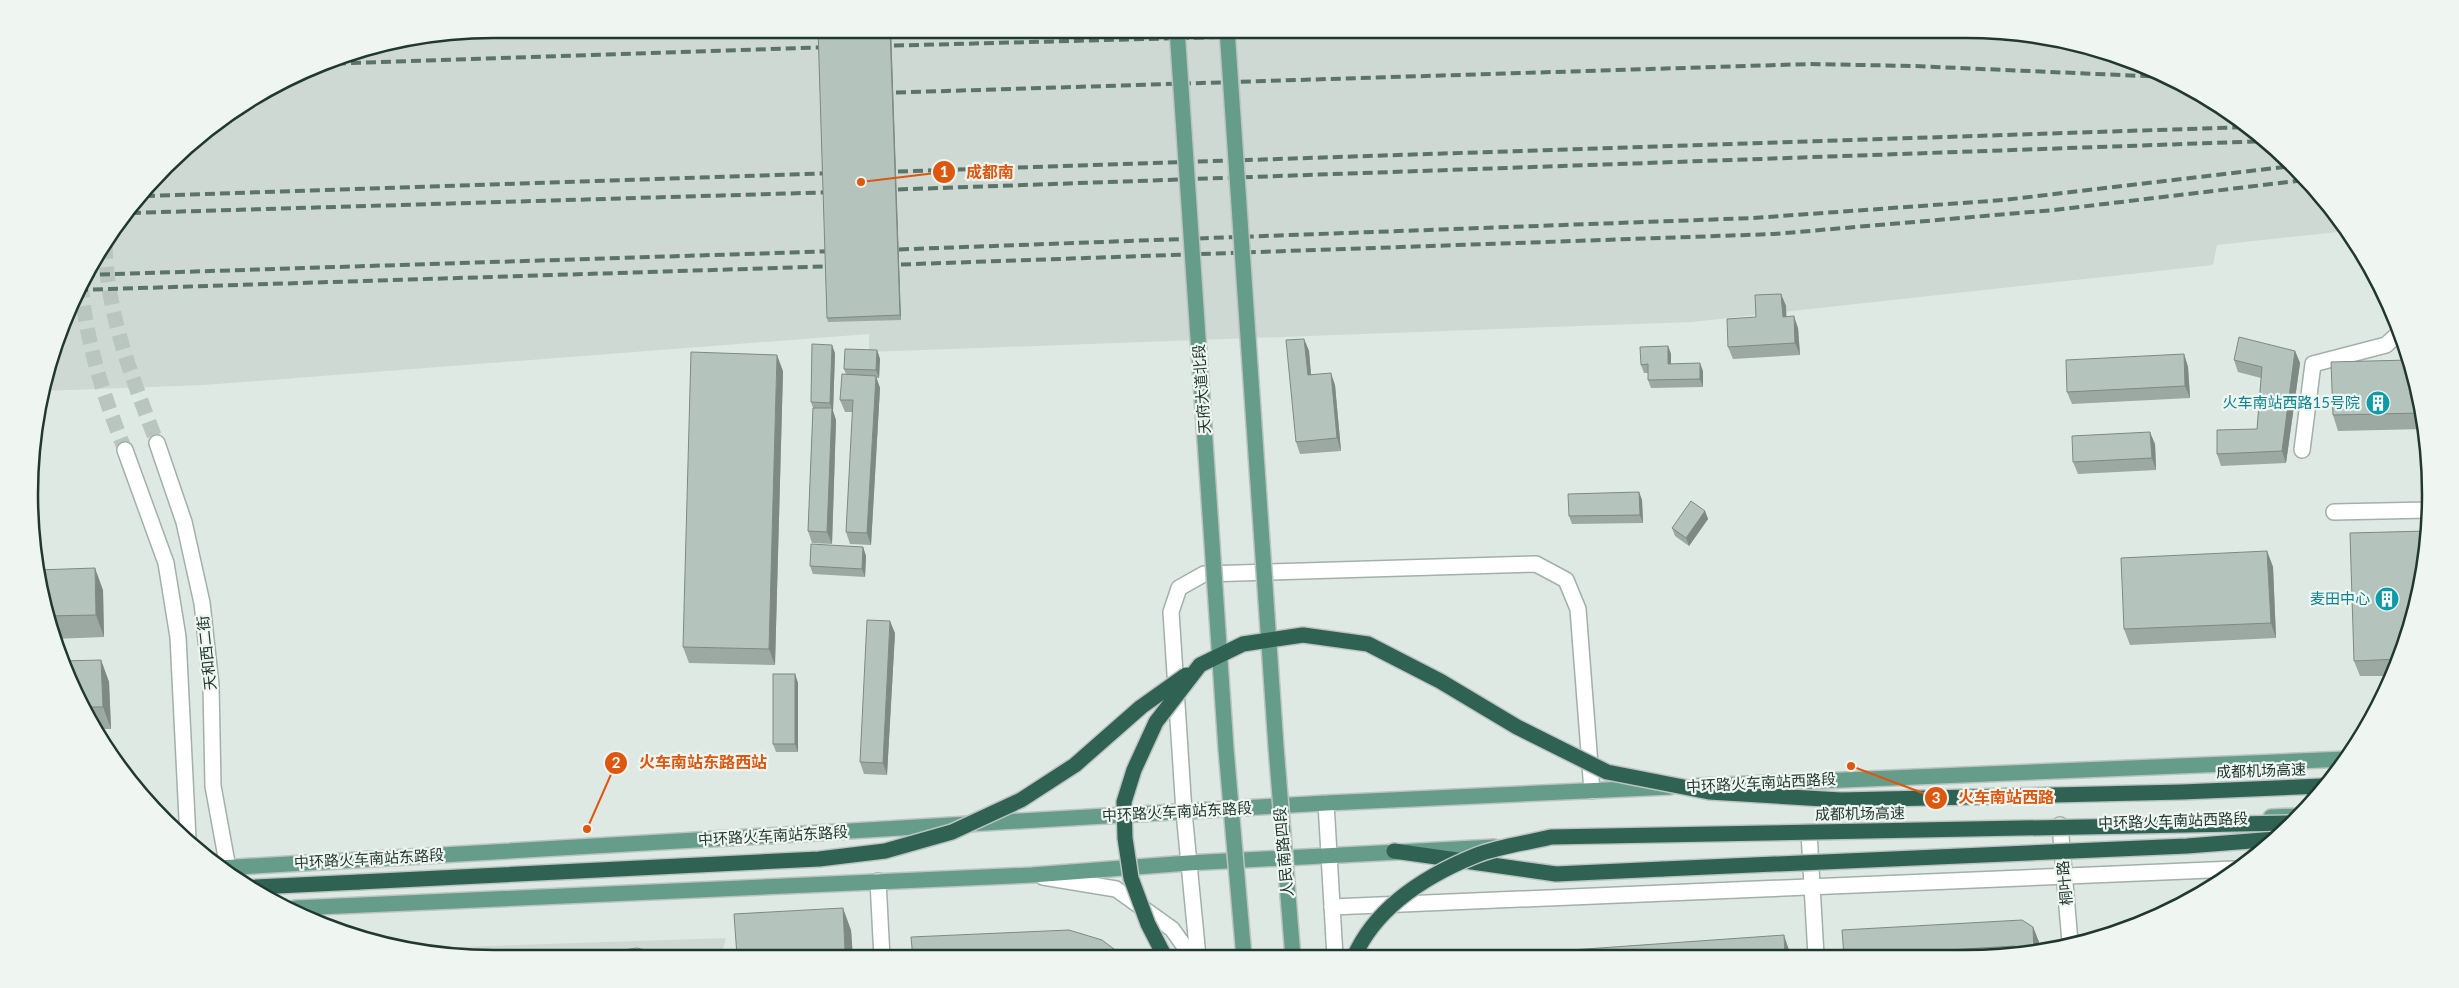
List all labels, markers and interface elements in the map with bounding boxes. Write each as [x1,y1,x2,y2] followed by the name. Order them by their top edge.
[931,157,1024,188] callout: 成都南
[940,162,948,180] text: 1
[966,162,1014,181] text: 成都南
[1189,344,1213,435] street label: 天府大道北段
[2365,390,2391,416] building icon: 火车南站西路15号院
[2223,393,2360,411] place label: 火车南站西路15号院
[2374,586,2400,612] building icon: 麦田中心
[2310,589,2370,607] place label: 麦田中心
[193,615,219,691] street label: 天和西二街
[604,747,777,778] callout: 火车南站东路西站
[639,752,767,771] text: 火车南站东路西站
[612,753,621,771] text: 2
[2216,759,2306,781] street label: 成都机场高速
[1686,769,1836,795] street label: 中环路火车南站西路段
[1923,782,2064,813] callout: 火车南站西路
[1958,787,2054,806] text: 火车南站西路
[1932,788,1940,806] text: 3
[1102,798,1252,824] street label: 中环路火车南站东路段
[1815,803,1905,823] street label: 成都机场高速
[1270,806,1296,898] street label: 人民南路四段
[2098,808,2248,832] street label: 中环路火车南站西路段
[698,822,848,848] street label: 中环路火车南站东路段
[294,845,444,871] street label: 中环路火车南站东路段
[2053,860,2075,906] street label: 桐叶路

